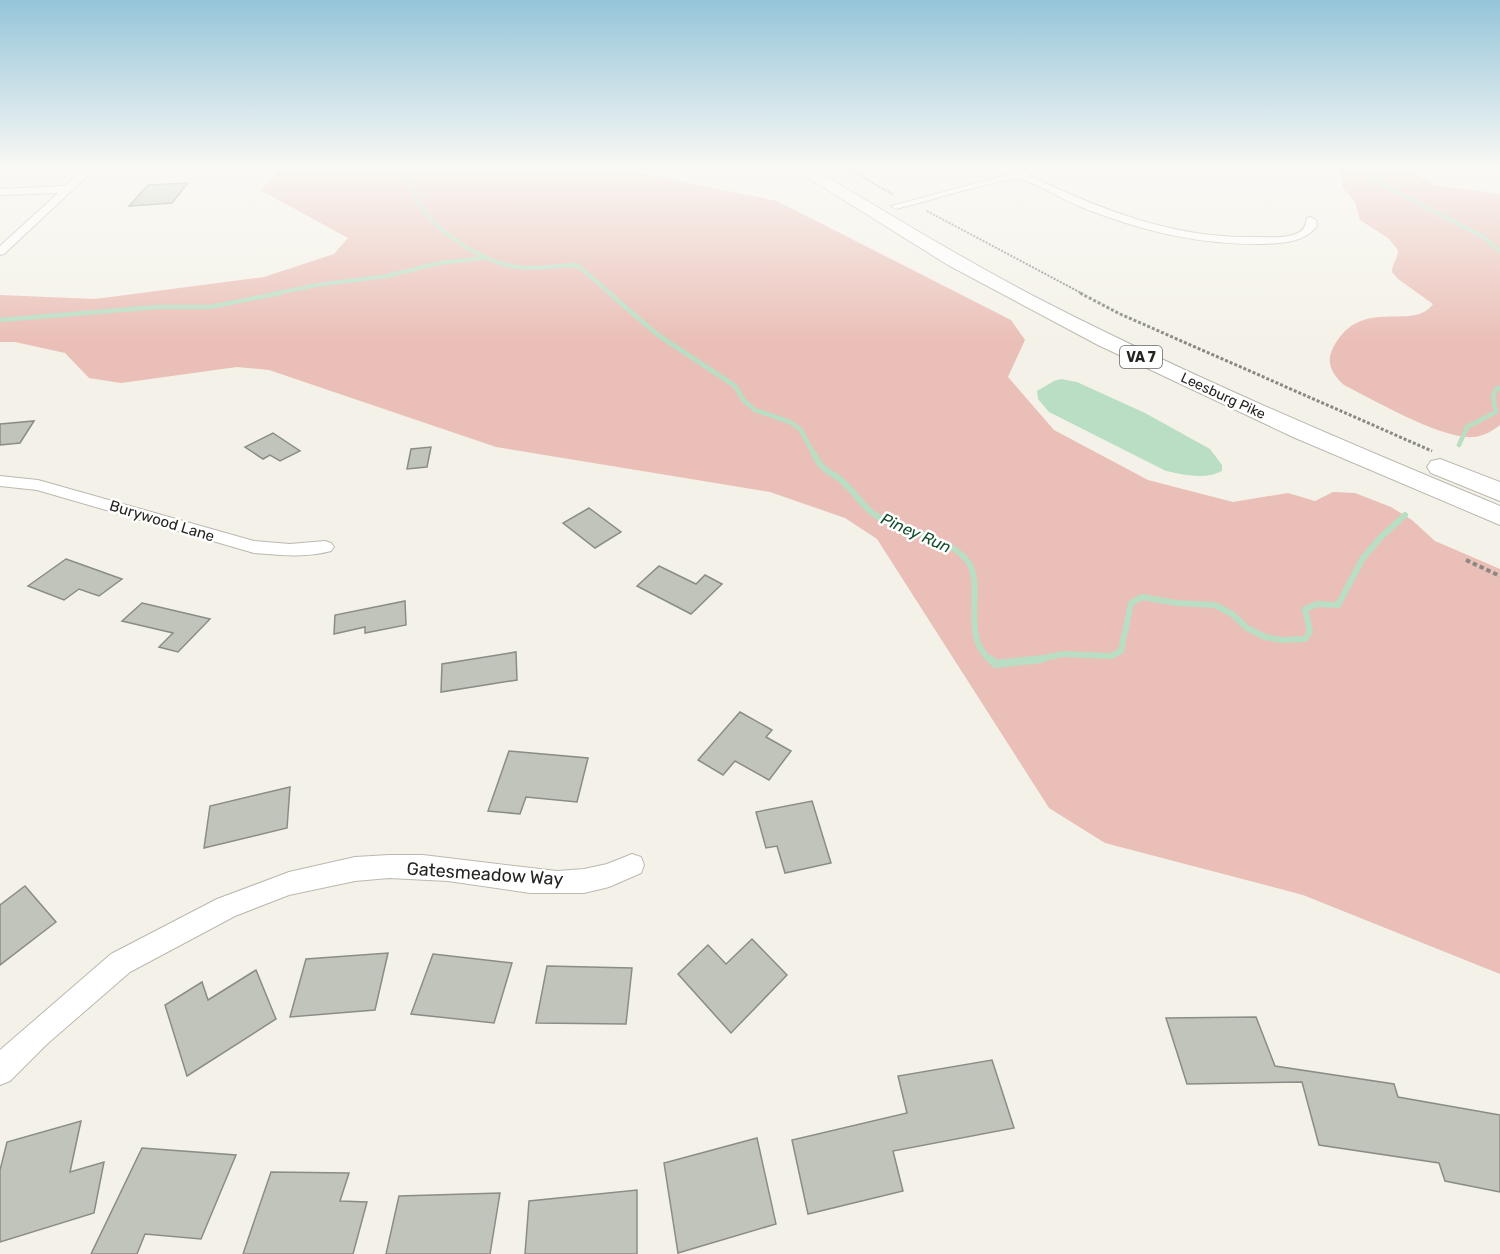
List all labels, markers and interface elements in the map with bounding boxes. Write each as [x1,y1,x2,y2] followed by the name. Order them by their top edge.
[1120,346,1162,368] road number: VA 7
[1178,369,1268,423] street label: Leesburg Pike
[107,496,217,546] street label: Burywood Lane
[878,509,954,557] water label: Piney Run
[406,858,564,890] street label: Gatesmeadow Way

